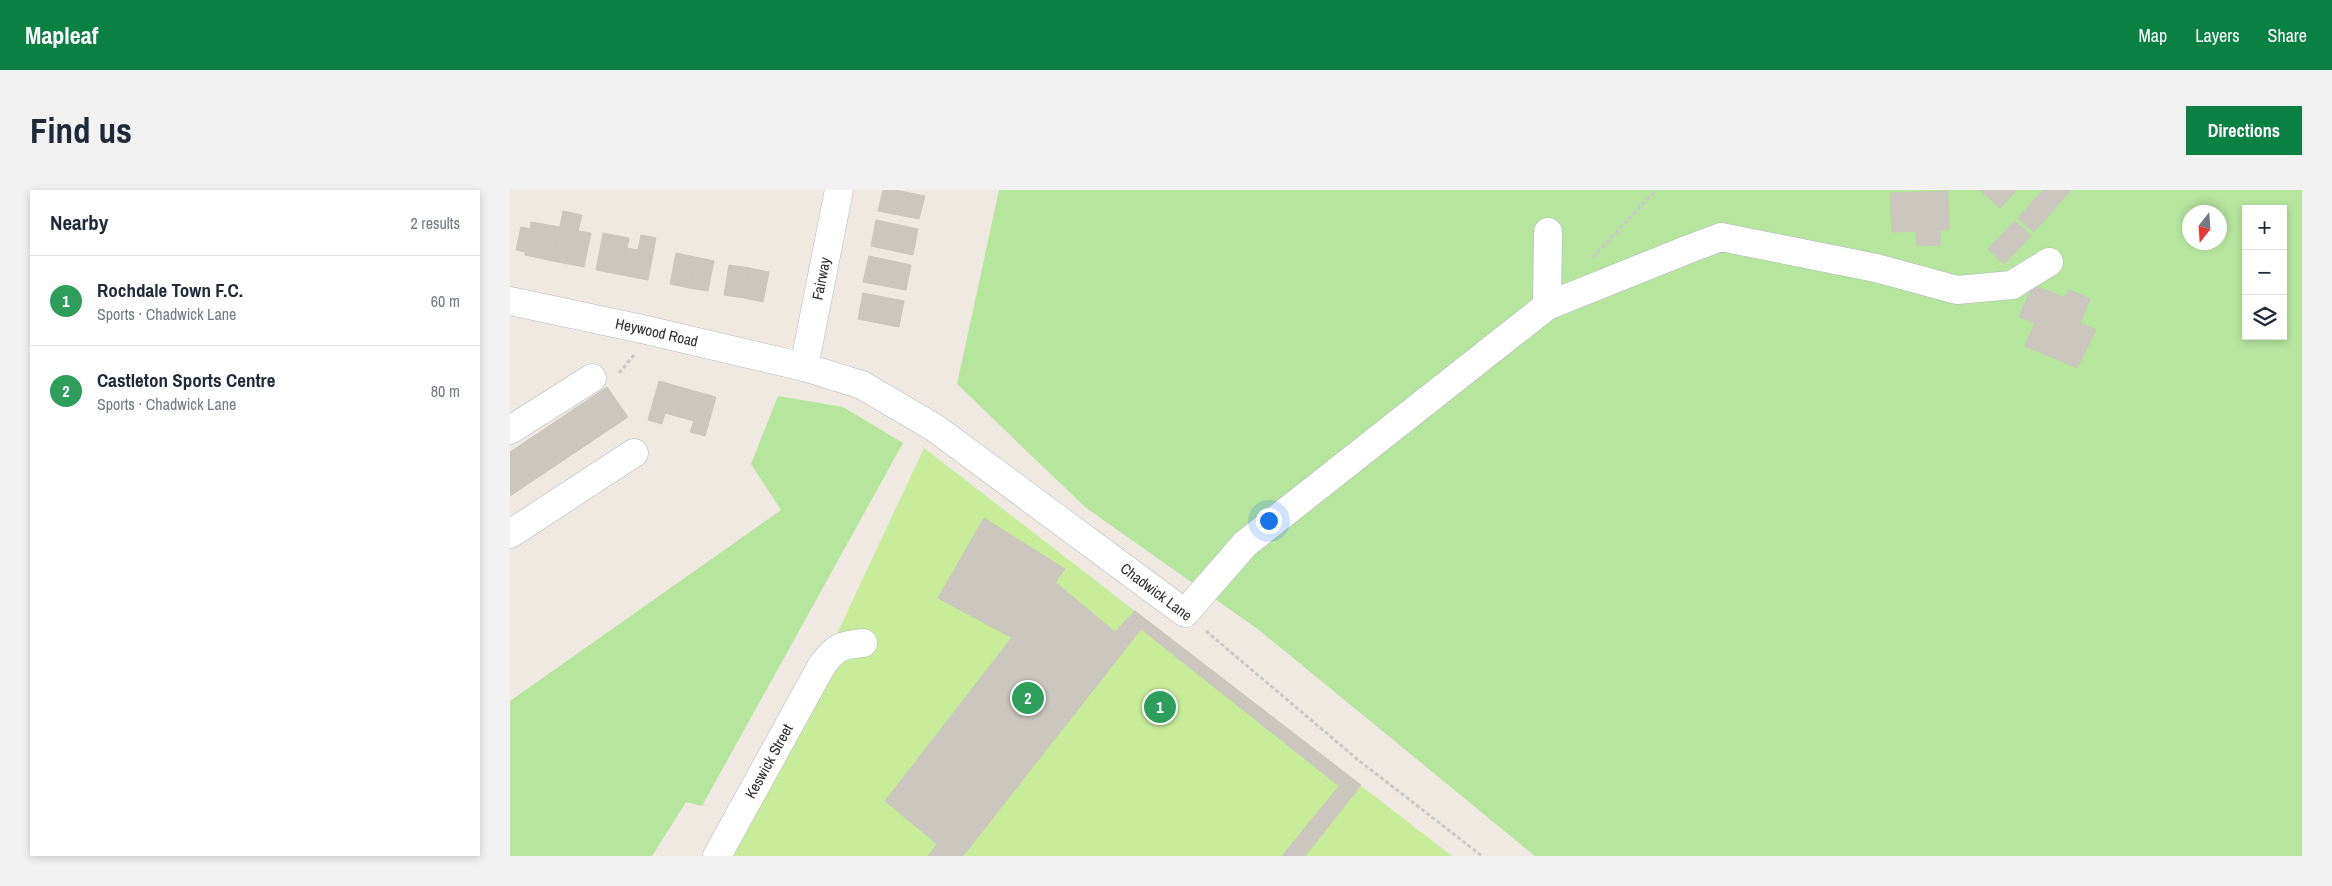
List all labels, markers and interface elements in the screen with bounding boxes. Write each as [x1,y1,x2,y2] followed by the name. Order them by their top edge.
[25,19,98,51] text: Mapleaf
[2139,23,2167,48] text: Map
[2195,23,2240,48] text: Layers
[2268,23,2307,48] text: Share
[2186,106,2302,155] button: Directions
[30,107,132,154] text: Find us
[2182,205,2227,250] north arrow
[2242,205,2287,340] map controls
[2242,205,2287,250] button: +
[50,208,108,237] text: Nearby
[410,212,460,234] text: 2 results
[2242,250,2287,295] button: −
[806,255,836,302] street label: Fairway
[97,277,243,303] text: Rochdale Town F.C.
[62,290,70,312] text: 1
[431,290,460,312] text: 60 m
[2242,295,2287,340] button: layers
[97,303,236,325] text: Sports · Chadwick Lane
[613,313,700,352] street label: Heywood Road
[97,367,275,393] text: Castleton Sports Centre
[62,380,70,402] text: 2
[431,380,460,402] text: 80 m
[97,393,236,415] text: Sports · Chadwick Lane
[1256,508,1282,534] your location
[1116,558,1197,626] street label: Chadwick Lane
[1012,679,1044,717] pin: 2
[1144,688,1176,726] pin: 1
[740,720,798,802] street label: Keswick Street

